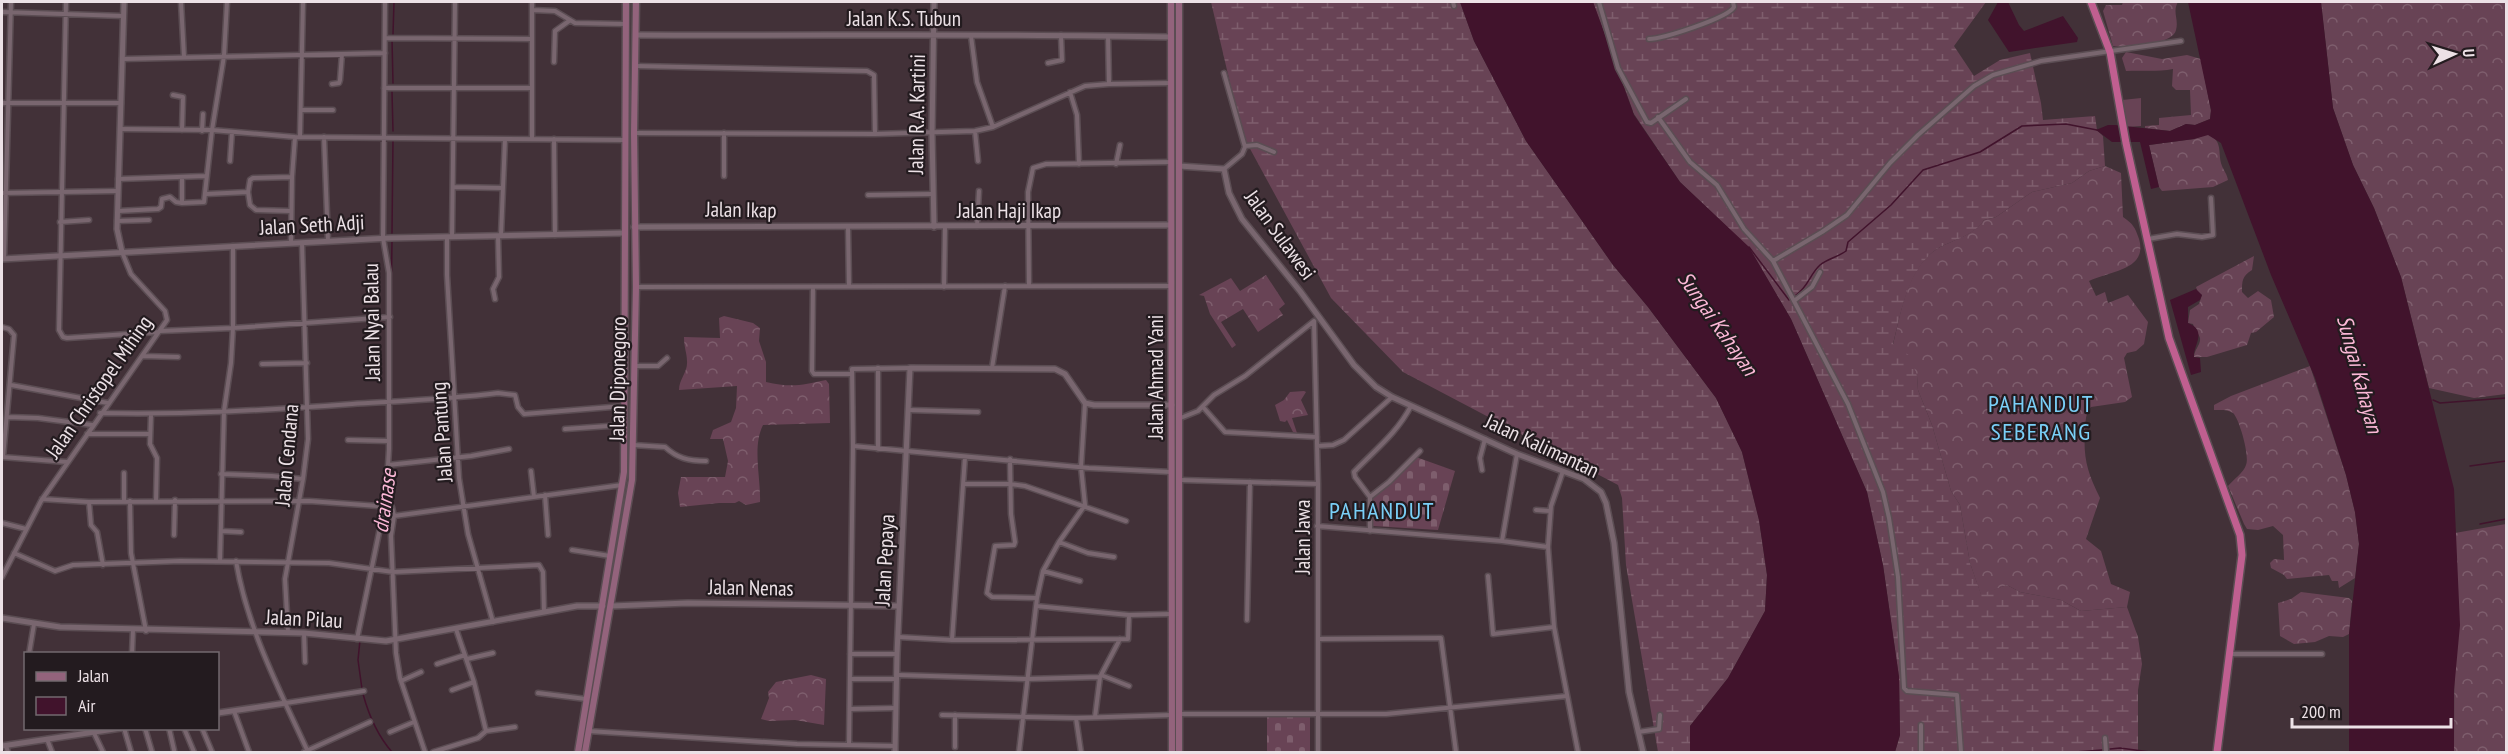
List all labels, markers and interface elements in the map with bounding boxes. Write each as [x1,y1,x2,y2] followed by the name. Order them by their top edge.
[846,5,961,32] street label: Jalan K.S. Tubun
[2424,24,2484,84] north arrow
[2459,48,2479,58] text: U
[902,54,931,175] street label: Jalan R.A. Kartini
[1238,184,1322,285] street label: Jalan Sulawesi
[704,195,777,224] street label: Jalan Ikap
[956,197,1061,224] street label: Jalan Haji Ikap
[258,208,365,241] street label: Jalan Seth Adji
[357,263,386,382] street label: Jalan Nyai Balau
[1672,266,1765,382] water label: Sungai Kahayan
[39,310,158,464] street label: Jalan Christopel Mihing
[2331,312,2389,437] water label: Sungai Kahayan
[1142,315,1169,440] street label: Jalan Ahmad Yani
[603,316,632,443] street label: Jalan Diponegoro
[425,381,459,484] street label: Jalan Pantung
[1988,388,2094,447] district label: PAHANDUT SEBERANG
[269,403,304,508] street label: Jalan Cendana
[1480,407,1604,484] street label: Jalan Kalimantan
[366,465,403,535] water label: drainase
[1329,495,1435,526] district label: PAHANDUT
[1289,500,1316,575] street label: Jalan Jawa
[869,513,900,608] street label: Jalan Pepaya
[707,573,794,602] street label: Jalan Nenas
[264,603,343,634] street label: Jalan Pilau
[24,652,219,730] legend
[77,664,109,687] text: Jalan
[2292,691,2451,729] scale bar
[78,694,95,717] text: Air
[2301,700,2341,723] text: 200 m

